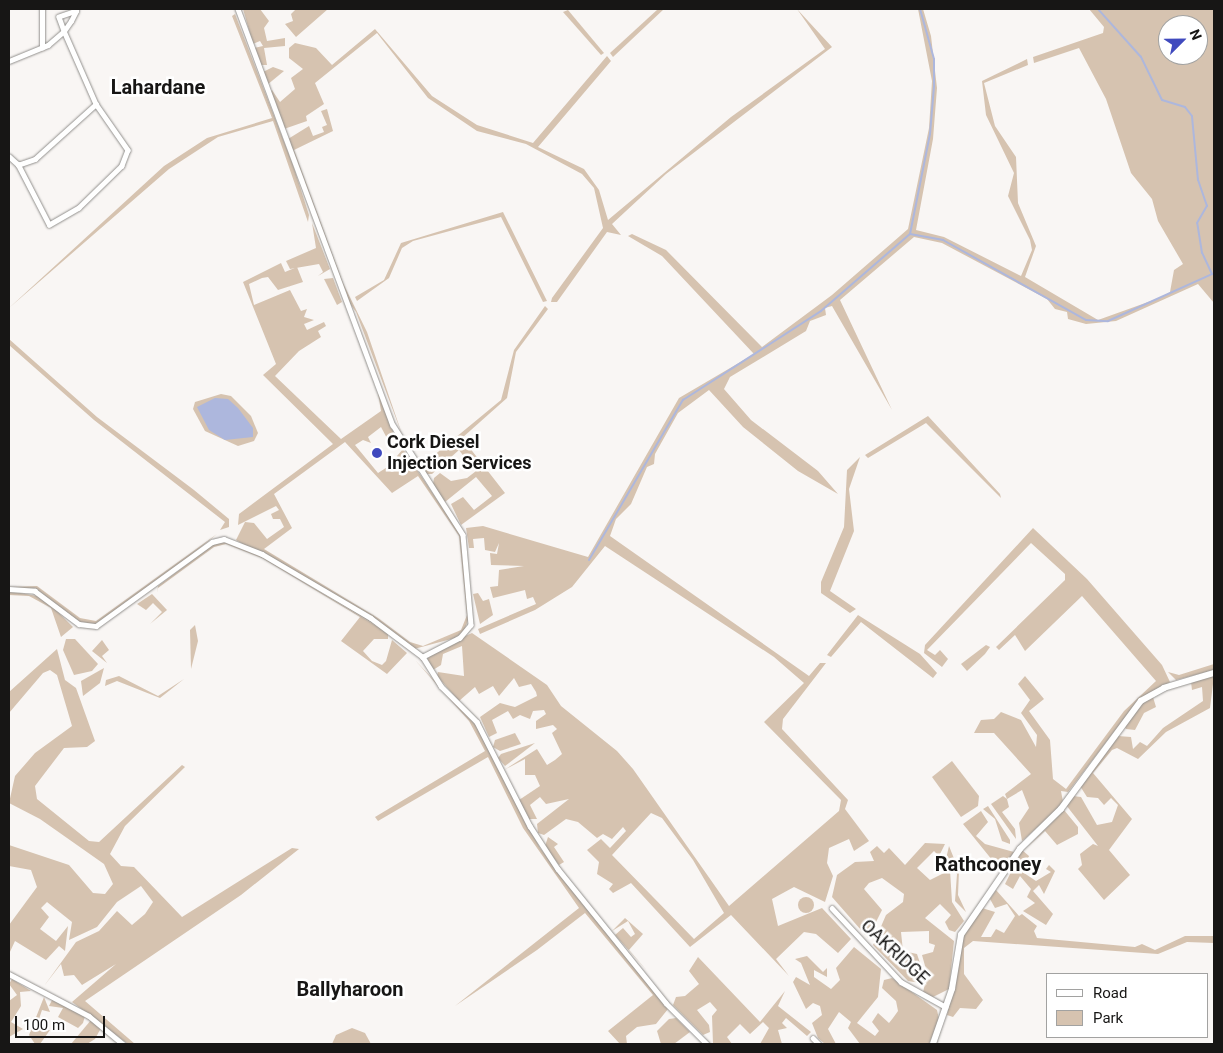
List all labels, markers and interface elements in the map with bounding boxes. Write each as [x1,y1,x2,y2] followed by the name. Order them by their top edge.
[1158,15,1208,65] north arrow
[1187,27,1205,42] text: N
[111,75,205,99] district label: Lahardane
[387,432,531,474] place label: Cork Diesel Injection Services
[371,447,383,459] marker: Cork Diesel Injection Services
[935,852,1041,876] district label: Rathcooney
[856,915,934,989] street label: OAKRIDGE
[1046,973,1208,1038] legend
[297,977,403,1001] district label: Ballyharoon
[1093,984,1127,1002] text: Road
[18,1006,108,1038] scale bar
[1093,1009,1123,1027] text: Park
[23,1016,65,1034] text: 100 m

